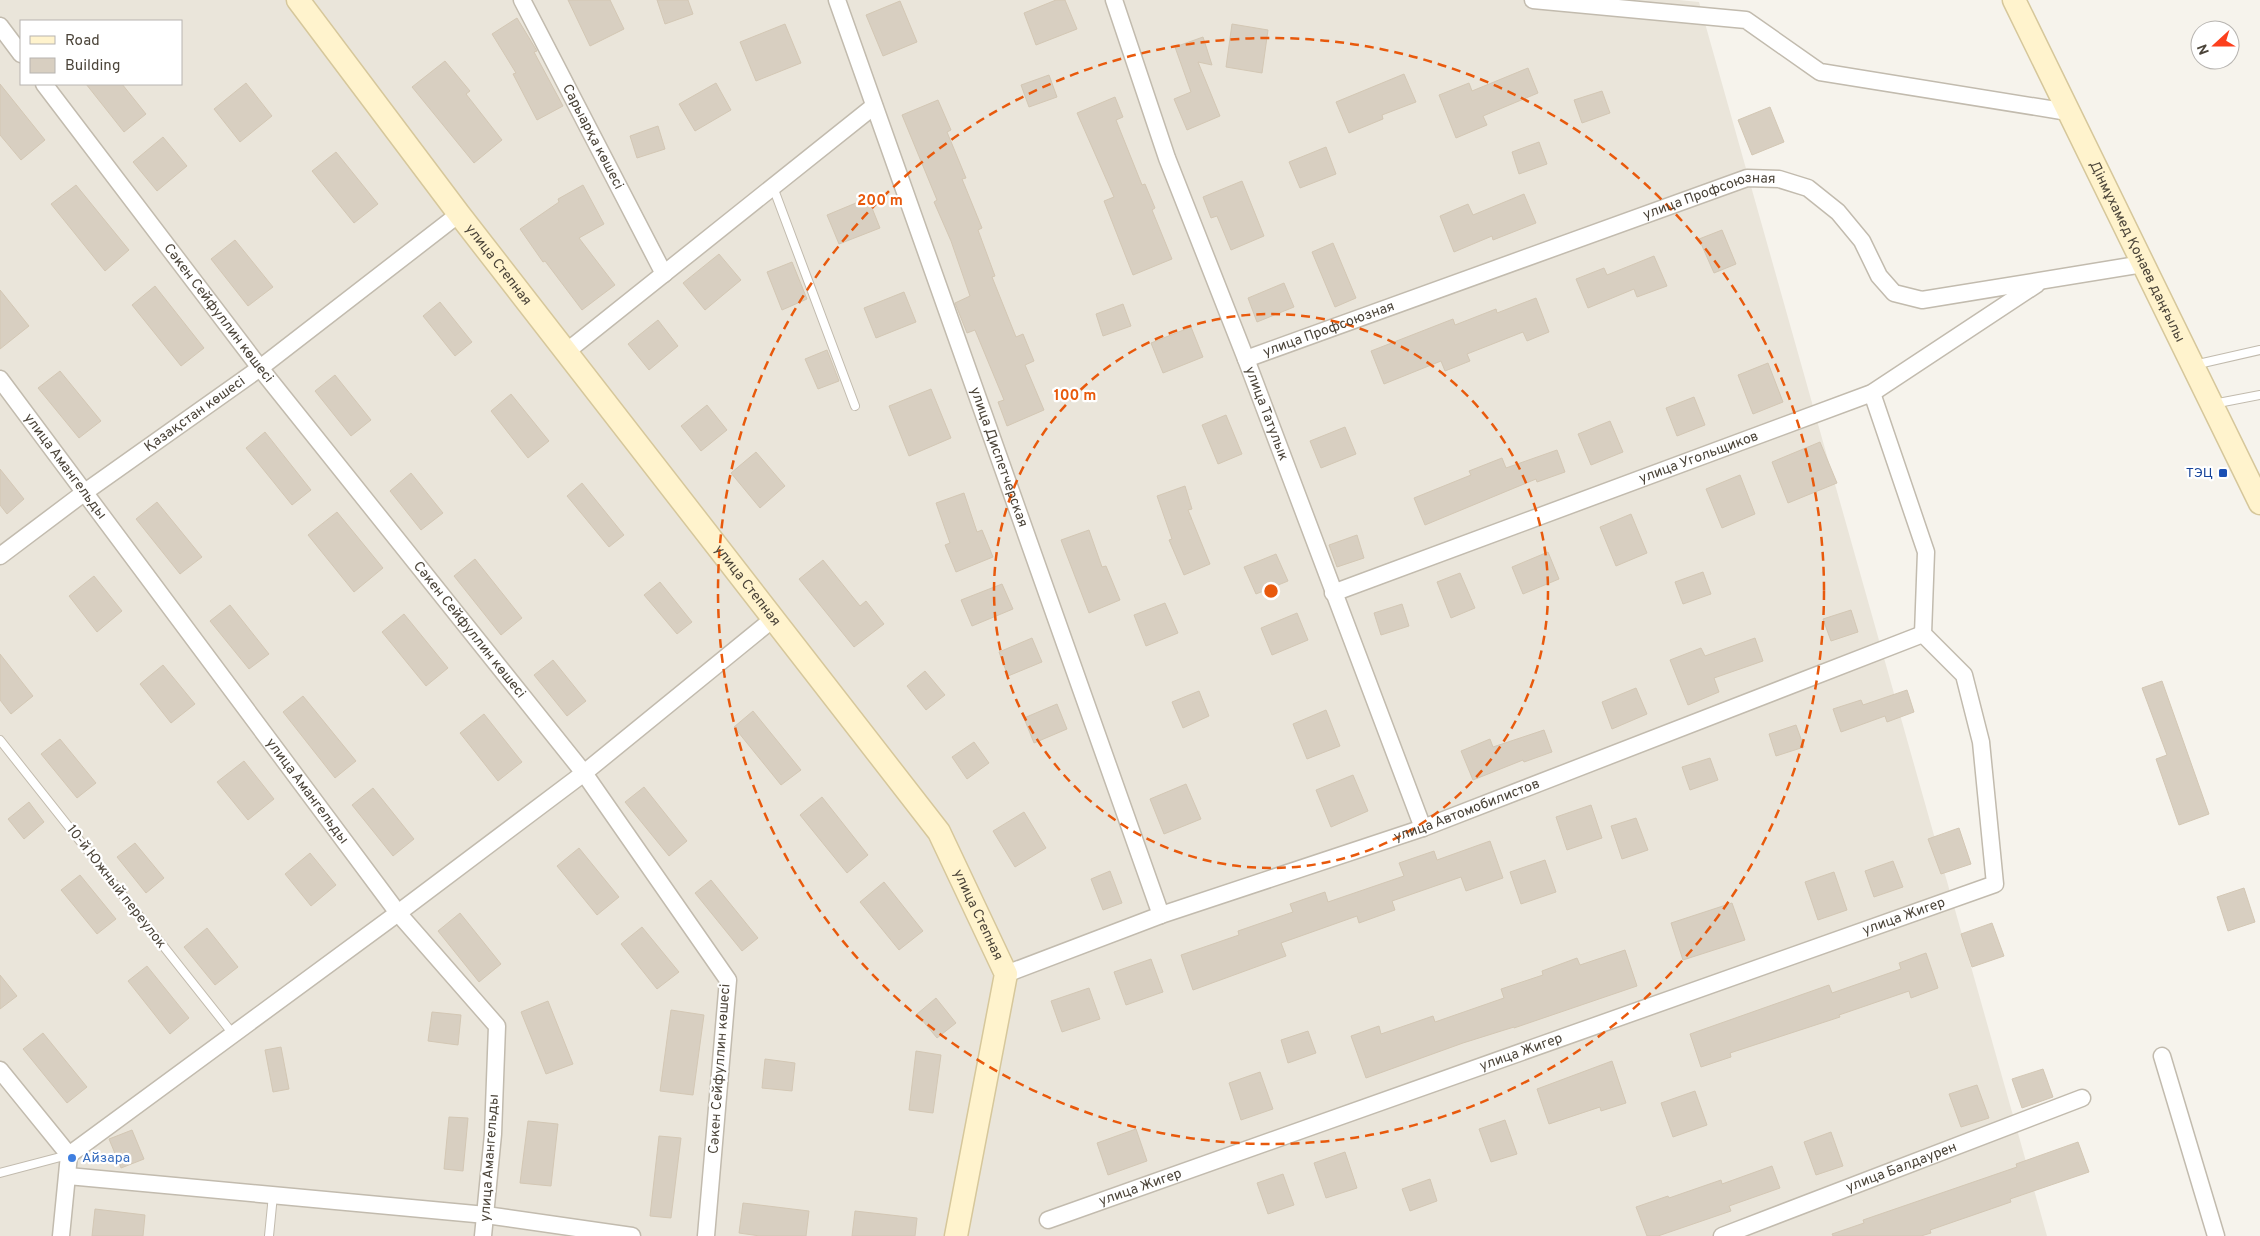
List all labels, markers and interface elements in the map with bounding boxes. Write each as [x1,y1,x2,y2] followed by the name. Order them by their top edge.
[20,20,182,85] legend
[2190,20,2240,70] north arrow
[65,32,100,51] text: Road
[2195,41,2214,57] text: N
[65,57,120,76] text: Building
[559,81,627,192] street label: Сарыарқа көшесі
[2086,158,2189,345] street label: Дінмұхамед Қонаев даңғылы
[1641,169,1776,223] street label: улица Профсоюзная
[857,192,903,211] text: 200 m
[461,221,535,309] street label: улица Степная
[160,240,277,386] street label: Сәкен Сейфуллин көшесі
[1261,298,1397,361] street label: улица Профсоюзная
[1241,364,1292,463] street label: улица Татулык
[141,373,249,456] street label: Қазақстан көшесі
[966,385,1032,530] street label: улица Диспетчерская
[1054,387,1096,406] text: 100 m
[20,410,110,523] street label: улица Амангельды
[1637,427,1761,487] street label: улица Угольщиков
[2186,465,2213,482] place label: ТЭЦ
[2217,467,2229,479] marker: ТЭЦ
[711,541,784,629] street label: улица Степная
[409,558,529,702] street label: Сәкен Сейфуллин көшесі
[1262,582,1280,600] centre of rings
[262,735,352,847] street label: улица Амангельды
[1392,775,1542,846] street label: улица Автомобилистов
[63,822,169,952] street label: 10-й Южный переулок
[949,867,1007,963] street label: улица Степная
[1860,894,1948,939] street label: улица Жигер
[706,983,734,1155] street label: Сәкен Сейфуллин көшесі
[1477,1030,1565,1075] street label: улица Жигер
[477,1094,503,1222] street label: улица Амангельды
[1843,1138,1959,1196] street label: улица Балдаурен
[82,1150,130,1167] place label: Айзара
[66,1152,78,1164] marker: Айзара
[1097,1165,1184,1210] street label: улица Жигер

